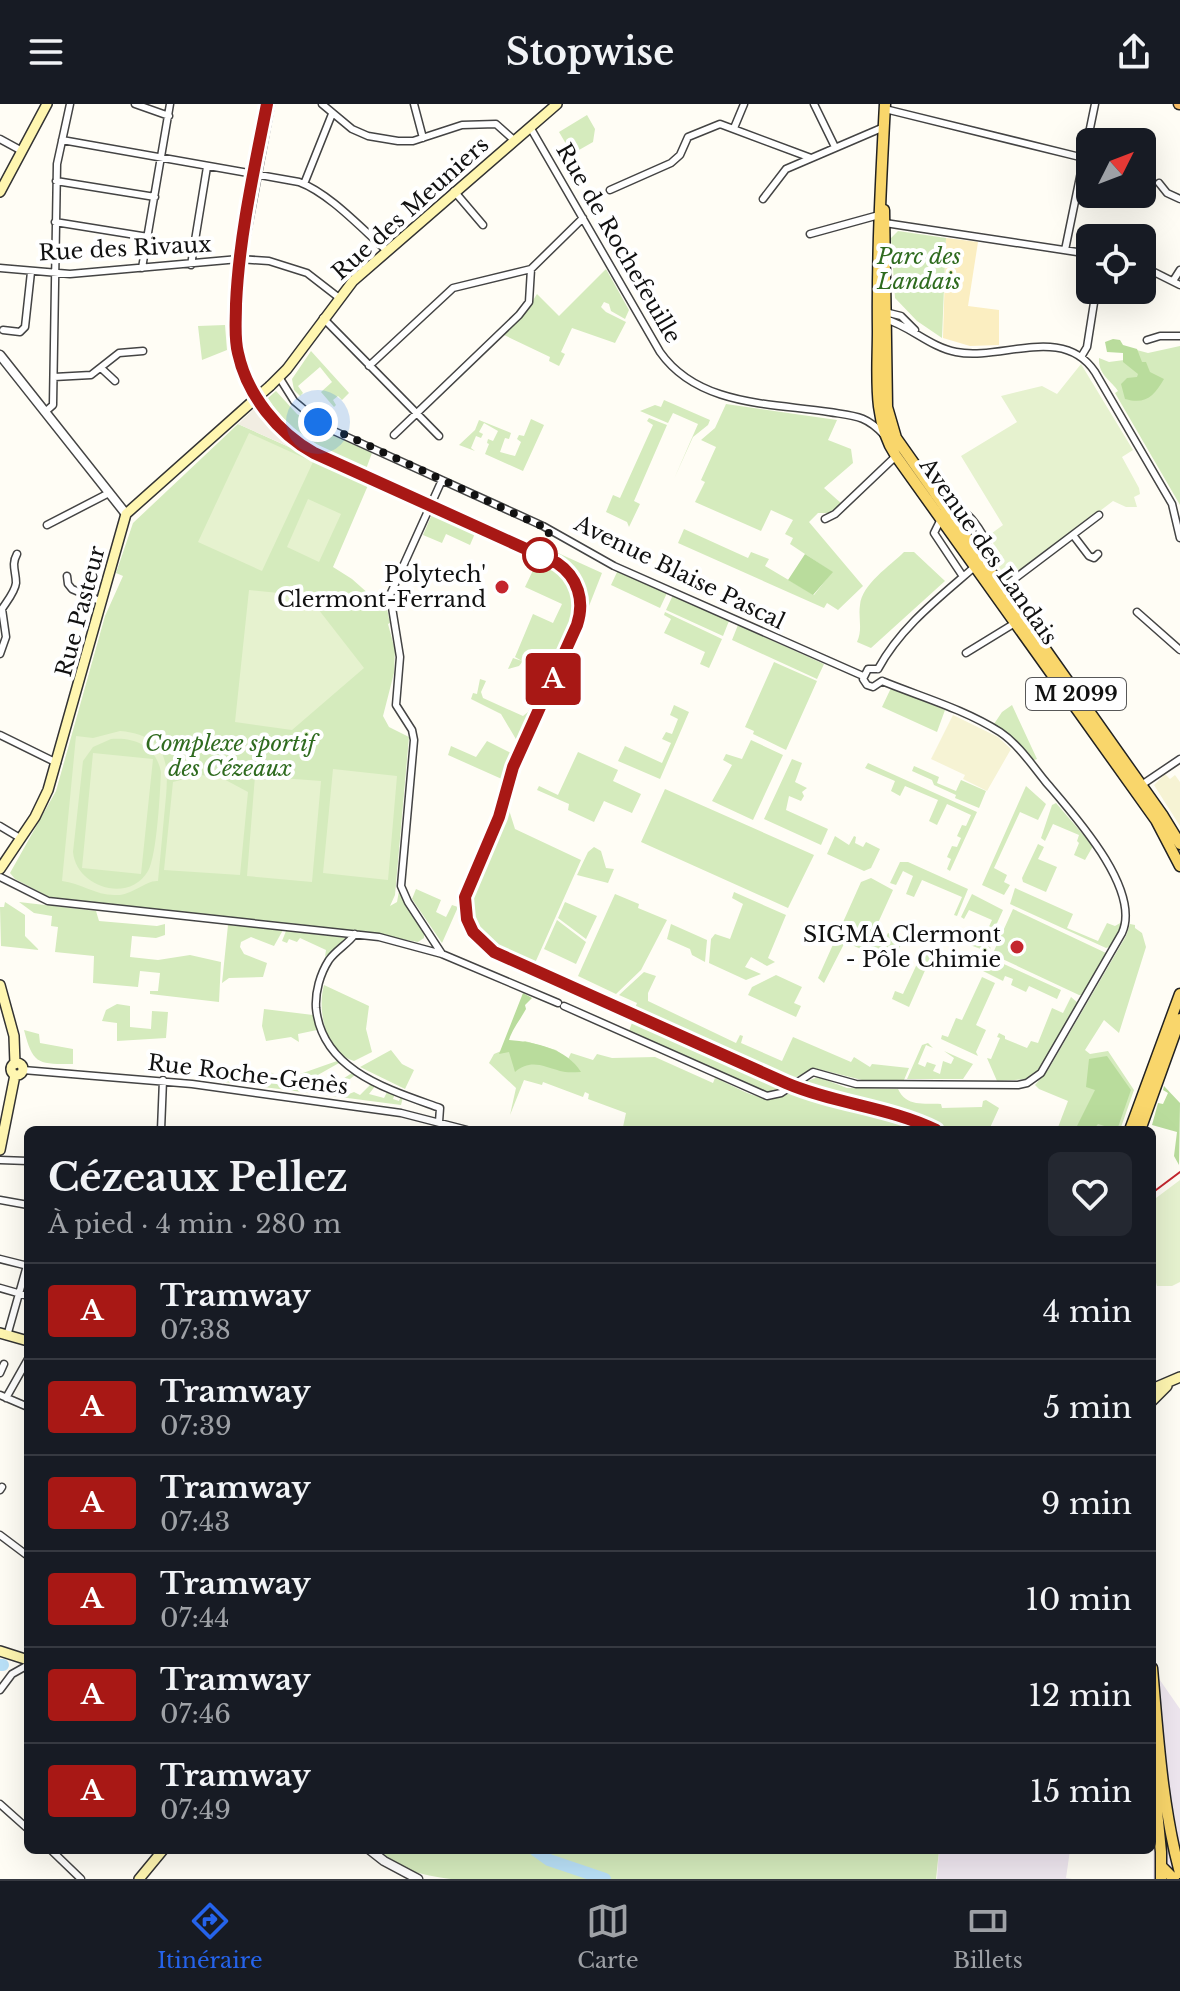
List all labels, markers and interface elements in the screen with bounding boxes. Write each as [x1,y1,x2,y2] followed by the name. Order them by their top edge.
[24,30,68,74] icon: menu
[506,30,674,75] text: Stopwise
[1112,30,1156,74] icon: share
[1076,128,1156,208] north arrow
[1076,128,1156,304] map controls
[327,131,494,286] street label: Rue des Meuniers
[550,138,687,348] street label: Rue de Rochefeuille
[1076,224,1156,304] button: locate
[38,230,213,267] street label: Rue des Rivaux
[876,243,961,295] park label: Parc des Landais
[298,402,338,442] your location
[913,452,1063,650] street label: Avenue des Landais
[569,509,789,635] street label: Avenue Blaise Pascal
[523,538,557,572] unlabelled marker
[50,542,111,679] street label: Rue Pasteur
[277,561,486,613] place label: Polytech' Clermont-Ferrand
[493,578,511,596] marker: Polytech' Clermont-Ferrand
[527,653,579,705] line badge: A
[542,661,564,696] text: A
[1026,678,1126,710] road number: M 2099
[145,730,320,782] park label: Complexe sportif des Cézeaux
[803,921,1002,973] place label: SIGMA Clermont - Pôle Chimie
[1008,938,1026,956] marker: SIGMA Clermont - Pôle Chimie
[146,1049,350,1100] street label: Rue Roche-Genès
[1048,1152,1132,1236] button: heart
[48,1154,348,1201] text: Cézeaux Pellez
[48,1208,341,1240] text: À pied · 4 min · 280 m
[160,1277,311,1314] text: Tramway
[81,1293,103,1328] text: A
[1043,1293,1132,1330] text: 4 min
[160,1314,231,1346] text: 07:38
[160,1373,311,1410] text: Tramway
[81,1389,103,1424] text: A
[1043,1389,1132,1426] text: 5 min
[160,1410,232,1442] text: 07:39
[160,1469,311,1506] text: Tramway
[81,1485,103,1520] text: A
[1041,1485,1132,1522] text: 9 min
[160,1506,230,1538] text: 07:43
[160,1565,311,1602] text: Tramway
[81,1581,103,1616] text: A
[1026,1581,1132,1618] text: 10 min
[160,1602,229,1634] text: 07:44
[160,1661,311,1698] text: Tramway
[81,1677,103,1712] text: A
[1028,1677,1132,1714] text: 12 min
[160,1698,231,1730] text: 07:46
[160,1757,311,1794] text: Tramway
[81,1773,103,1808] text: A
[1030,1773,1132,1810] text: 15 min
[160,1794,231,1826] text: 07:49
[157,1899,263,1974] tab: Itinéraire
[577,1899,639,1974] tab: Carte
[953,1899,1023,1974] tab: Billets

